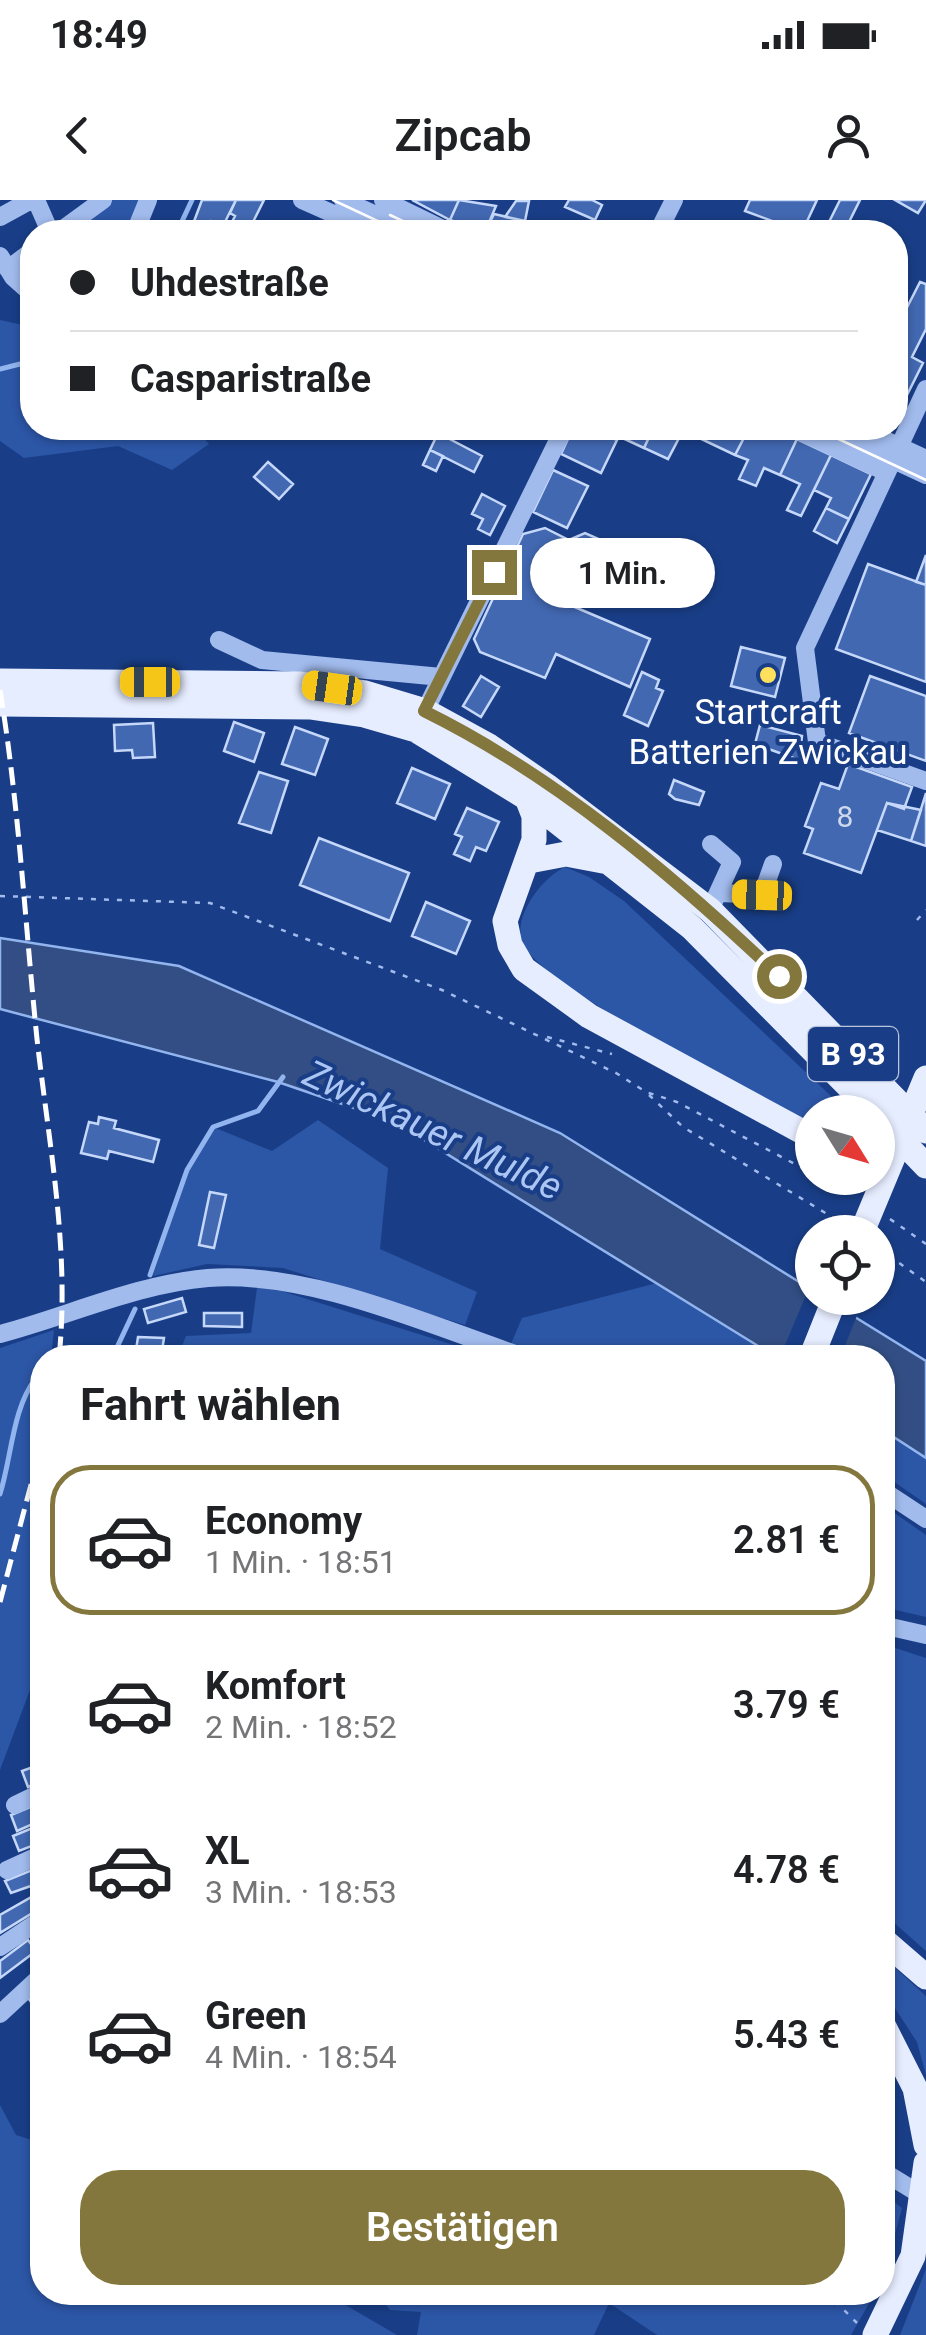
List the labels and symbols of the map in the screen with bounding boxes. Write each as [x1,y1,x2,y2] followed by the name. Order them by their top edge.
[529,537,714,607] callout: 1 Min.
[472,550,517,595] route end
[757,664,779,686] marker: Startcraft Batterien Zwickau
[120,667,180,697] car
[300,669,364,707] car
[629,692,907,773] place label: Startcraft Batterien Zwickau
[837,799,853,834] house number: 8
[731,879,793,911] car
[757,954,802,999] route start
[808,1027,898,1081] road number: B 93
[296,1051,569,1209] water label: Zwickauer Mulde
[795,1095,895,1195] north arrow

